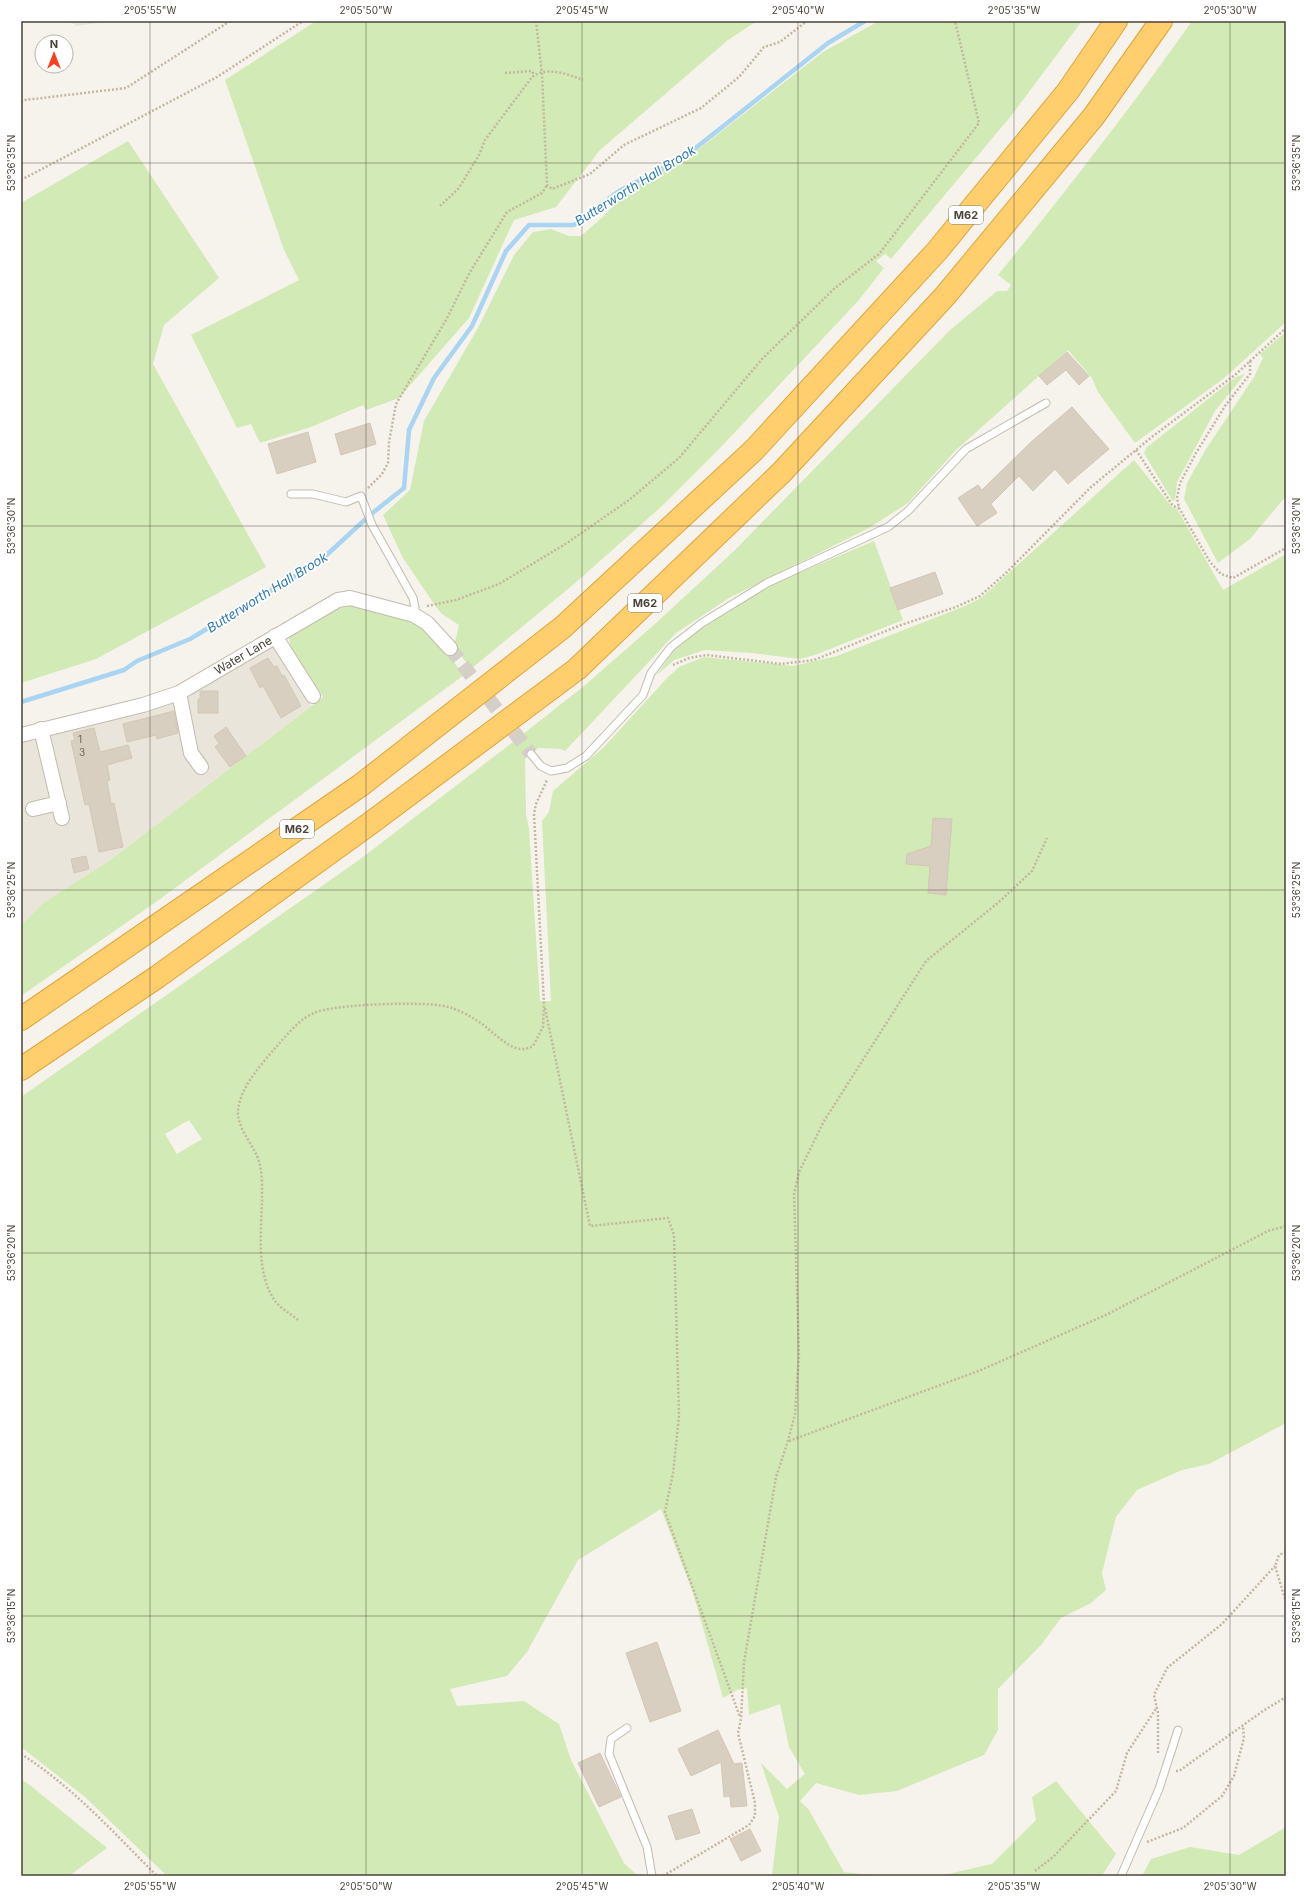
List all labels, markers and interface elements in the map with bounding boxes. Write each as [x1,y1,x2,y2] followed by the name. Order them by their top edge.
[124,4,176,16] text: 2°05'55"W
[340,4,393,16] text: 2°05'50"W
[556,4,608,16] text: 2°05'45"W
[772,4,824,16] text: 2°05'40"W
[988,4,1041,16] text: 2°05'35"W
[1203,4,1257,16] text: 2°05'30"W
[34,34,74,74] north arrow
[50,37,58,51] text: N
[5,135,17,191] text: 53°36'35"N
[1290,135,1302,191] text: 53°36'35"N
[572,141,699,229] water label: Butterworth Hall Brook
[949,206,983,224] road number: M62
[5,498,17,554] text: 53°36'30"N
[1290,498,1302,554] text: 53°36'30"N
[204,548,331,636] water label: Butterworth Hall Brook
[628,594,662,612] road number: M62
[211,632,275,678] street label: Water Lane
[78,733,82,745] house number: 1
[79,746,85,758] house number: 3
[280,820,314,838] road number: M62
[5,862,17,918] text: 53°36'25"N
[1290,862,1302,918] text: 53°36'25"N
[5,1225,17,1281] text: 53°36'20"N
[1290,1225,1302,1281] text: 53°36'20"N
[5,1589,17,1643] text: 53°36'15"N
[1290,1589,1302,1643] text: 53°36'15"N
[124,1880,176,1892] text: 2°05'55"W
[340,1880,393,1892] text: 2°05'50"W
[556,1880,608,1892] text: 2°05'45"W
[772,1880,824,1892] text: 2°05'40"W
[988,1880,1041,1892] text: 2°05'35"W
[1203,1880,1257,1892] text: 2°05'30"W

